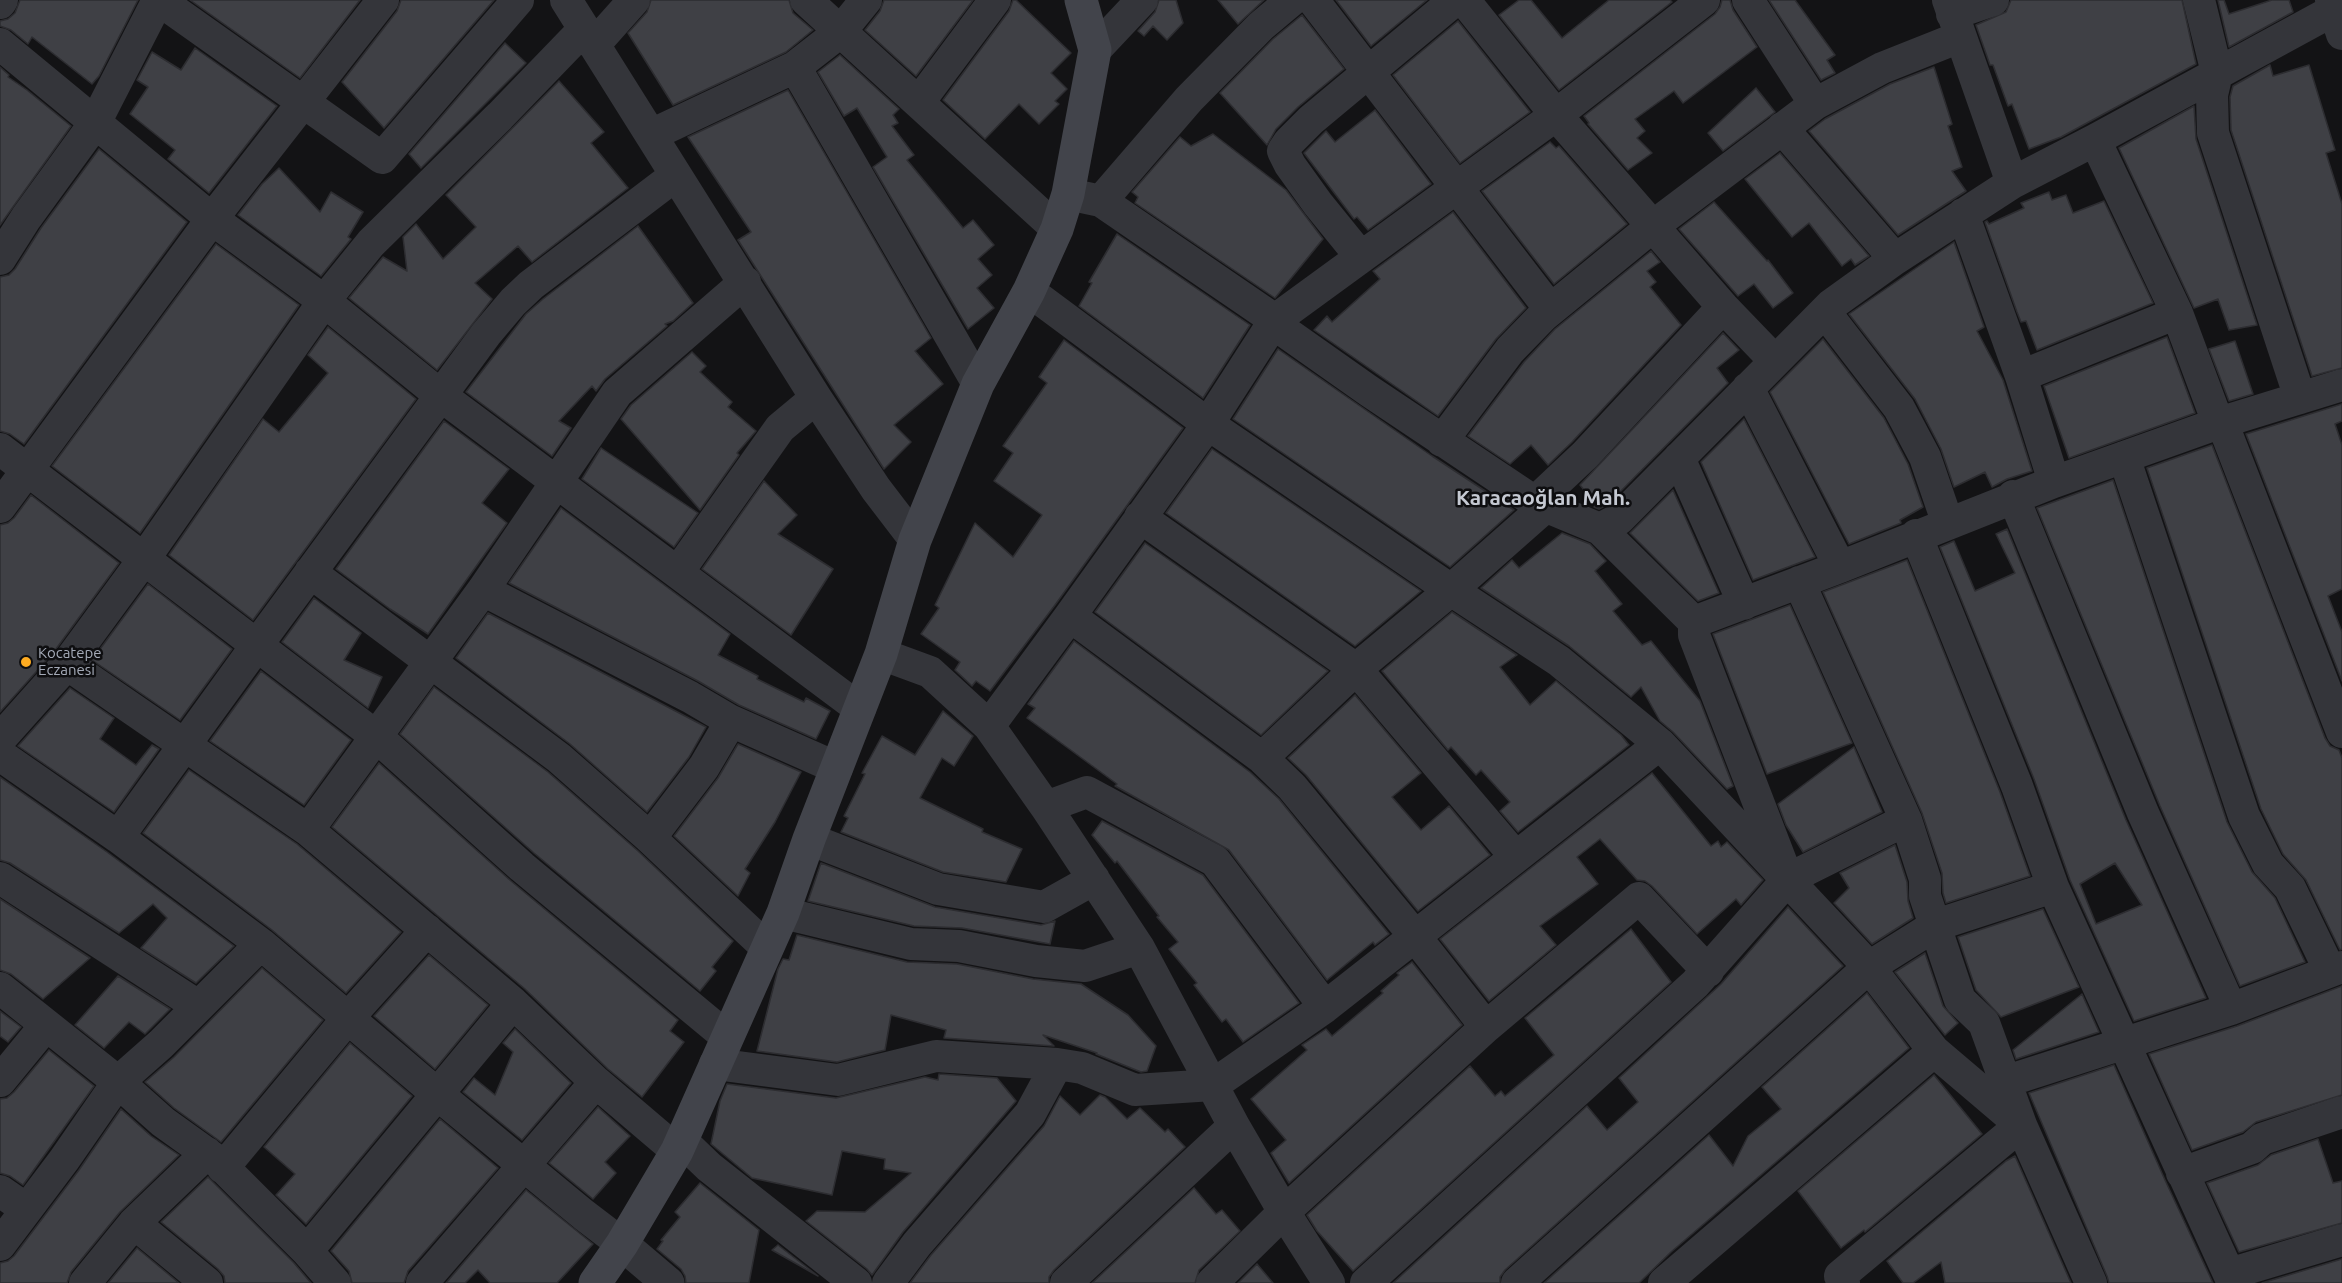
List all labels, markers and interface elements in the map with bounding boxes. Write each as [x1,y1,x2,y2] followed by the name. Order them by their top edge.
[1456,485,1630,511] district label: Karacaoğlan Mah.
[38,644,102,679] place label: Kocatepe Eczanesi
[19,655,33,669] marker: Kocatepe Eczanesi

